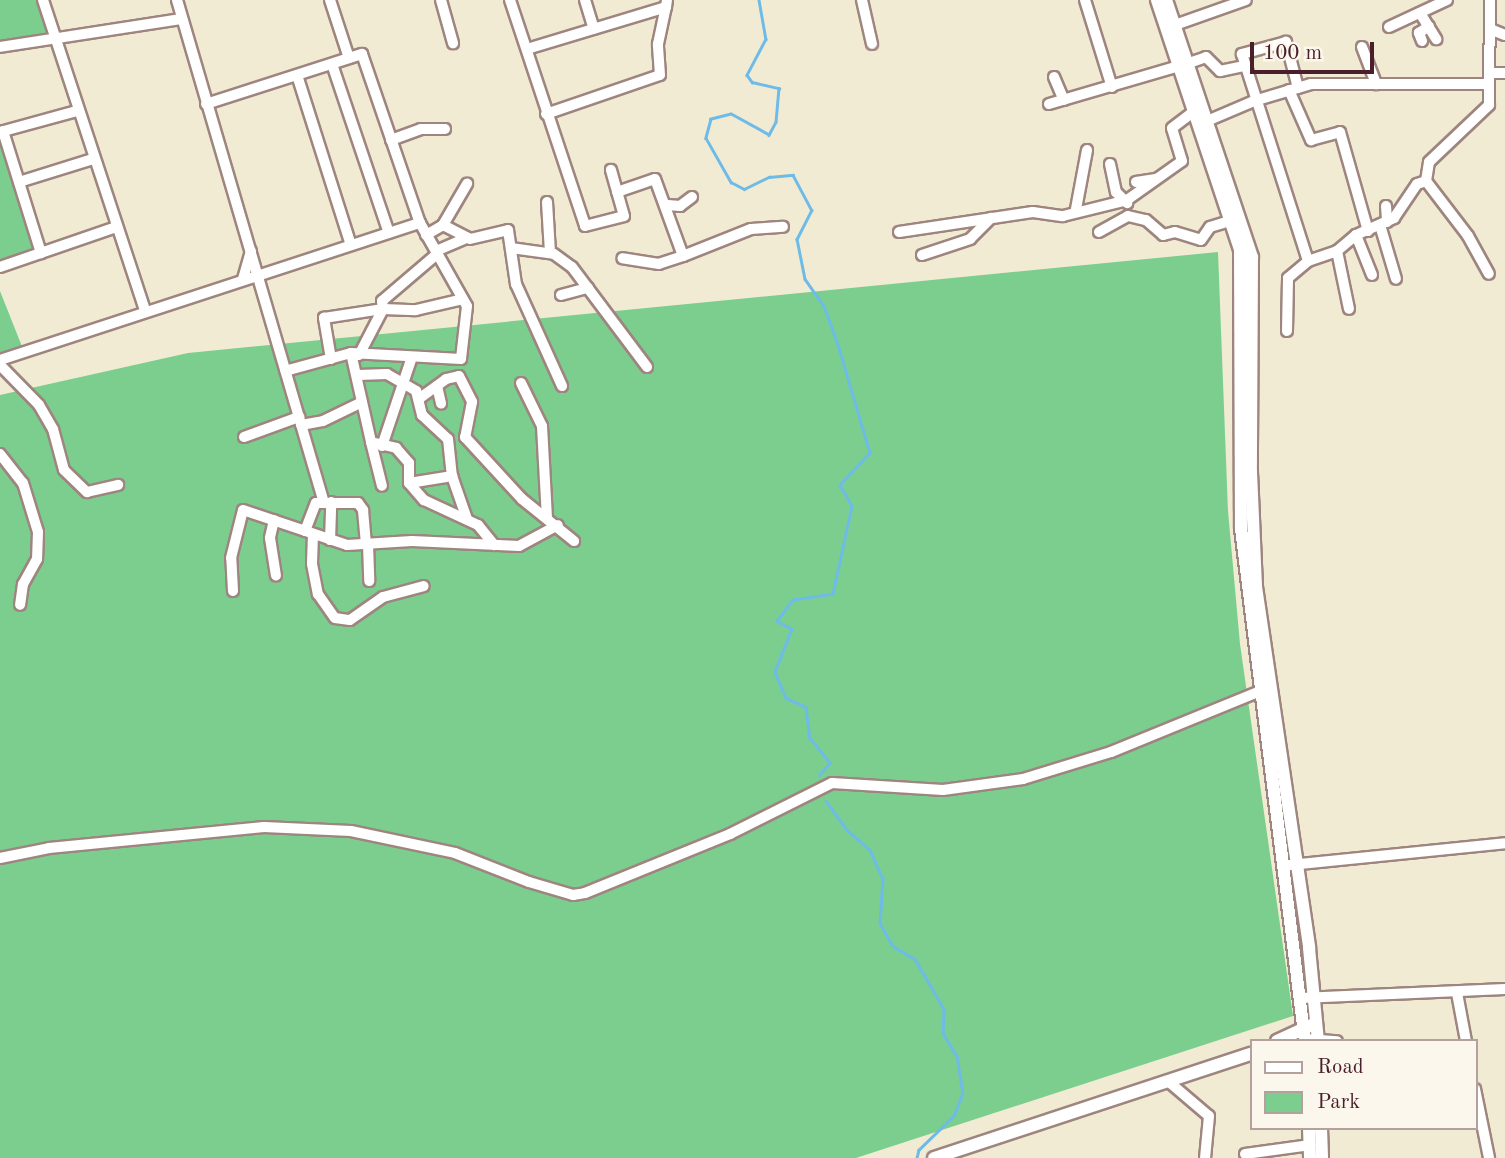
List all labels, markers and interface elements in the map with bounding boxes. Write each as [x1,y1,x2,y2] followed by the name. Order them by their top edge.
[1253,28,1377,72] scale bar
[1263,43,1322,64] text: 100 m
[1250,1039,1477,1130] legend
[1317,1057,1364,1078] text: Road
[1317,1092,1360,1113] text: Park

